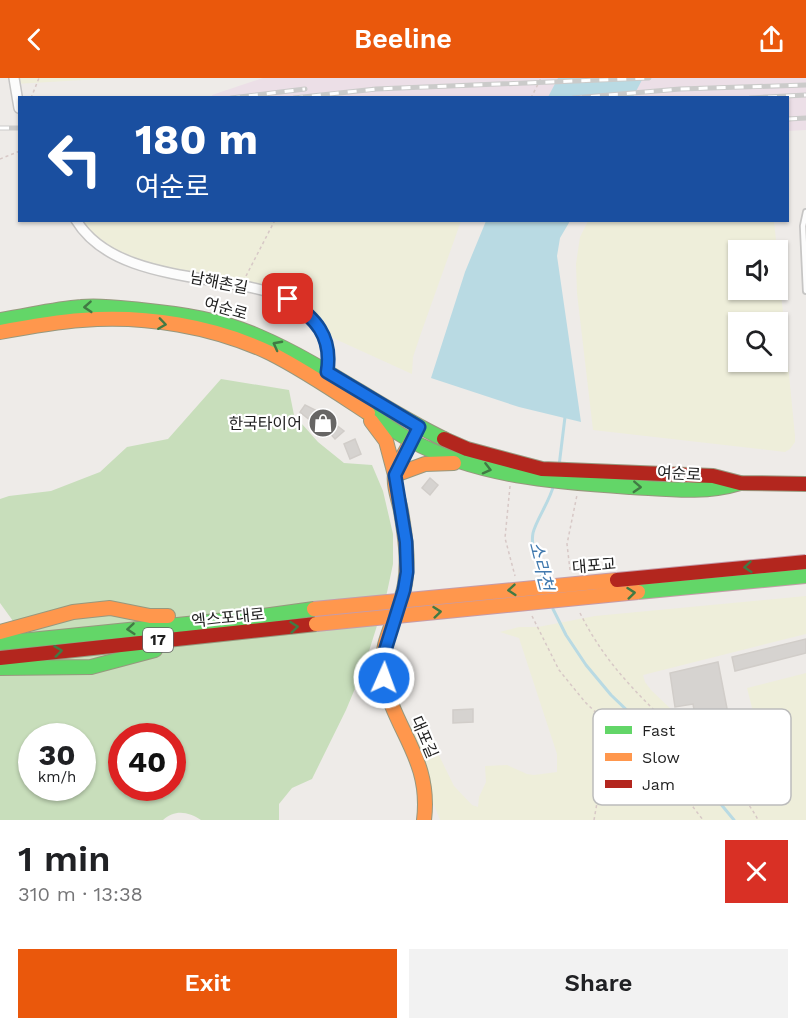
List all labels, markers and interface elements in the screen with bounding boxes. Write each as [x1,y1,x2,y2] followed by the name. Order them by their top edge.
[18,23,51,56] icon: back
[354,23,452,55] text: Beeline
[755,23,788,56] icon: share
[135,115,258,164] text: 180 m
[36,120,114,198] icon: left
[135,171,210,203] text: 여순로
[728,240,788,372] map controls
[728,240,788,300] button: sound
[188,268,250,297] street label: 남해촌길
[262,273,313,324] pin
[271,282,304,315] icon: arrive
[202,293,250,324] street label: 여순로
[84,300,93,313] one-way arrow
[728,312,788,372] button: search
[158,317,167,329] one-way arrow
[273,341,283,352] one-way arrow
[307,407,339,439] shop icon: 한국타이어
[228,414,302,433] place label: 한국타이어
[482,462,492,475] one-way arrow
[656,463,702,484] street label: 여순로
[633,481,642,494] one-way arrow
[525,539,558,595] water label: 소라천
[571,554,617,577] street label: 대포교
[743,560,752,573] one-way arrow
[507,583,516,596] one-way arrow
[626,587,636,600] one-way arrow
[190,604,266,631] street label: 엑스포대로
[432,606,442,619] one-way arrow
[289,621,298,634] one-way arrow
[127,622,136,635] one-way arrow
[143,628,173,652] road number: 17
[53,645,63,657] one-way arrow
[352,646,416,710] position arrow
[593,709,791,805] legend
[407,713,442,761] street label: 대포길
[642,721,675,740] text: Fast
[108,723,186,801] speed limit sign: 40
[38,737,76,772] text: 30
[642,748,680,767] text: Slow
[38,768,76,786] text: km/h
[642,775,675,794] text: Jam
[18,838,110,880] text: 1 min
[725,840,788,903] button: close
[18,882,143,906] text: 310 m · 13:38
[18,949,397,1018] button: Exit
[409,949,788,1018] button: Share

